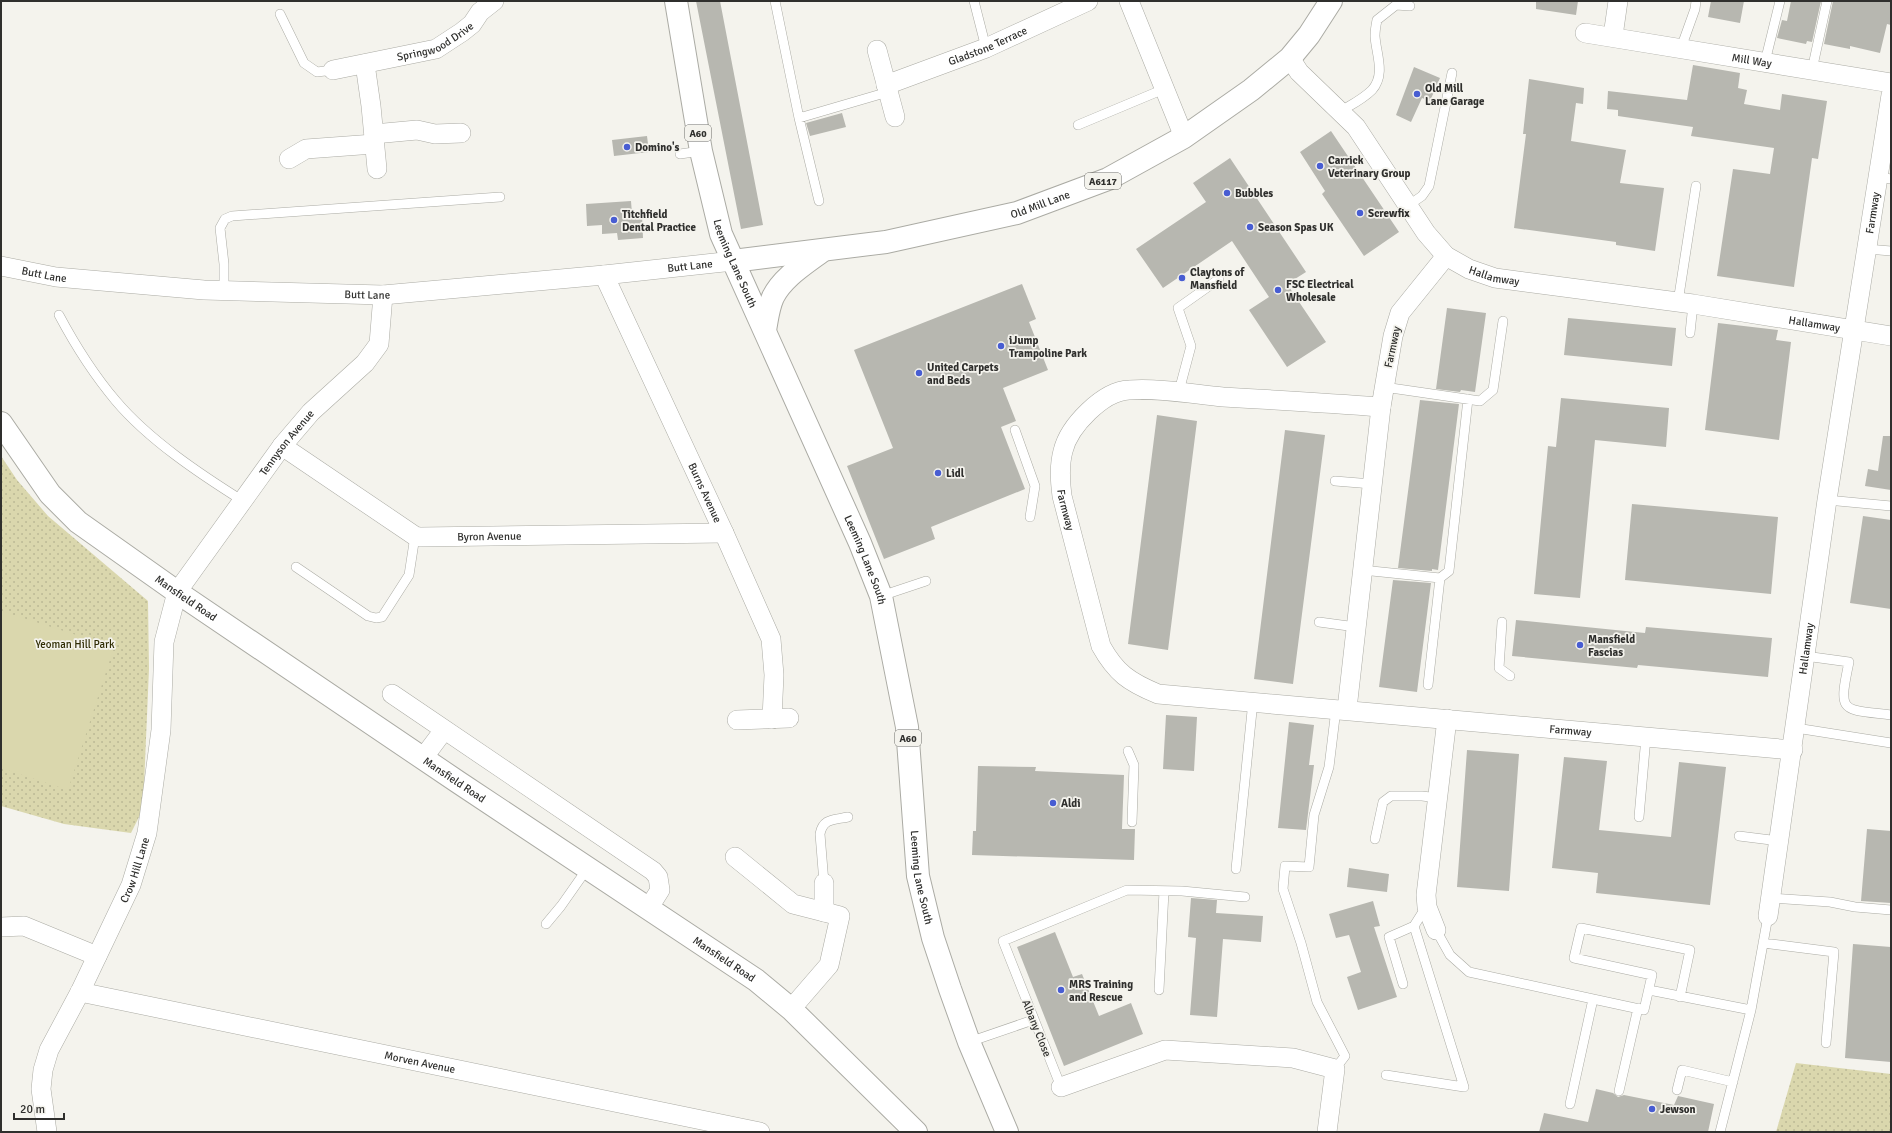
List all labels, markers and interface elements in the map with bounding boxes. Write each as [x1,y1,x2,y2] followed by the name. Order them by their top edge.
[396,20,476,64] street label: Springwood Drive
[947,24,1029,68] street label: Gladstone Terrace
[1731,51,1773,71] street label: Mill Way
[1425,82,1485,108] place label: Old Mill Lane Garage
[1412,89,1422,99] marker: Old Mill Lane Garage
[685,125,711,141] road number: A60
[635,141,680,154] place label: Domino's
[622,142,632,152] marker: Domino's
[1328,154,1410,180] place label: Carrick Veterinary Group
[1315,161,1325,171] marker: Carrick Veterinary Group
[1085,173,1121,189] road number: A6117
[1235,187,1273,200] place label: Bubbles
[1009,188,1072,221] street label: Old Mill Lane
[1222,188,1232,198] marker: Bubbles
[1863,190,1883,235] street label: Farmway
[1368,207,1410,220] place label: Screwfix
[622,208,696,234] place label: Titchfield Dental Practice
[1355,208,1365,218] marker: Screwfix
[609,215,619,225] marker: Titchfield Dental Practice
[711,218,759,310] street label: Leeming Lane South
[1258,221,1334,234] place label: Season Spas UK
[1245,222,1255,232] marker: Season Spas UK
[667,257,713,275] street label: Butt Lane
[1467,263,1521,288] street label: Hallamway
[20,264,67,285] street label: Butt Lane
[1190,266,1245,292] place label: Claytons of Mansfield
[1177,273,1187,283] marker: Claytons of Mansfield
[1286,278,1354,304] place label: FSC Electrical Wholesale
[1273,285,1283,295] marker: FSC Electrical Wholesale
[344,288,391,302] street label: Butt Lane
[1788,314,1842,335] street label: Hallamway
[1382,324,1403,369] street label: Farmway
[1009,334,1087,360] place label: iJump Trampoline Park
[996,341,1006,351] marker: iJump Trampoline Park
[927,361,999,387] place label: United Carpets and Beds
[914,368,924,378] marker: United Carpets and Beds
[257,407,317,478] street label: Tennyson Avenue
[685,461,724,525] street label: Burns Avenue
[946,467,965,480] place label: Lidl
[933,468,943,478] marker: Lidl
[1054,489,1077,533] street label: Farmway
[841,513,889,606] street label: Leeming Lane South
[457,530,521,544] street label: Byron Avenue
[152,573,219,624] street label: Mansfield Road
[1796,621,1817,675] street label: Hallamway
[1588,633,1635,659] place label: Mansfield Fascias
[35,638,115,651] park label: Yeoman Hill Park
[1575,640,1585,650] marker: Mansfield Fascias
[1549,723,1593,739] street label: Farmway
[895,730,921,746] road number: A60
[421,754,488,806] street label: Mansfield Road
[1061,797,1080,810] place label: Aldi
[1048,798,1058,808] marker: Aldi
[908,830,935,926] street label: Leeming Lane South
[117,836,152,905] street label: Crow Hill Lane
[690,934,758,985] street label: Mansfield Road
[1069,978,1133,1004] place label: MRS Training and Rescue
[1056,985,1066,995] marker: MRS Training and Rescue
[1019,998,1054,1059] street label: Albany Close
[383,1049,456,1076] street label: Morven Avenue
[14,1095,64,1121] scale bar
[20,1102,45,1117] text: 20 m
[1660,1103,1696,1116] place label: Jewson
[1647,1104,1657,1114] marker: Jewson

